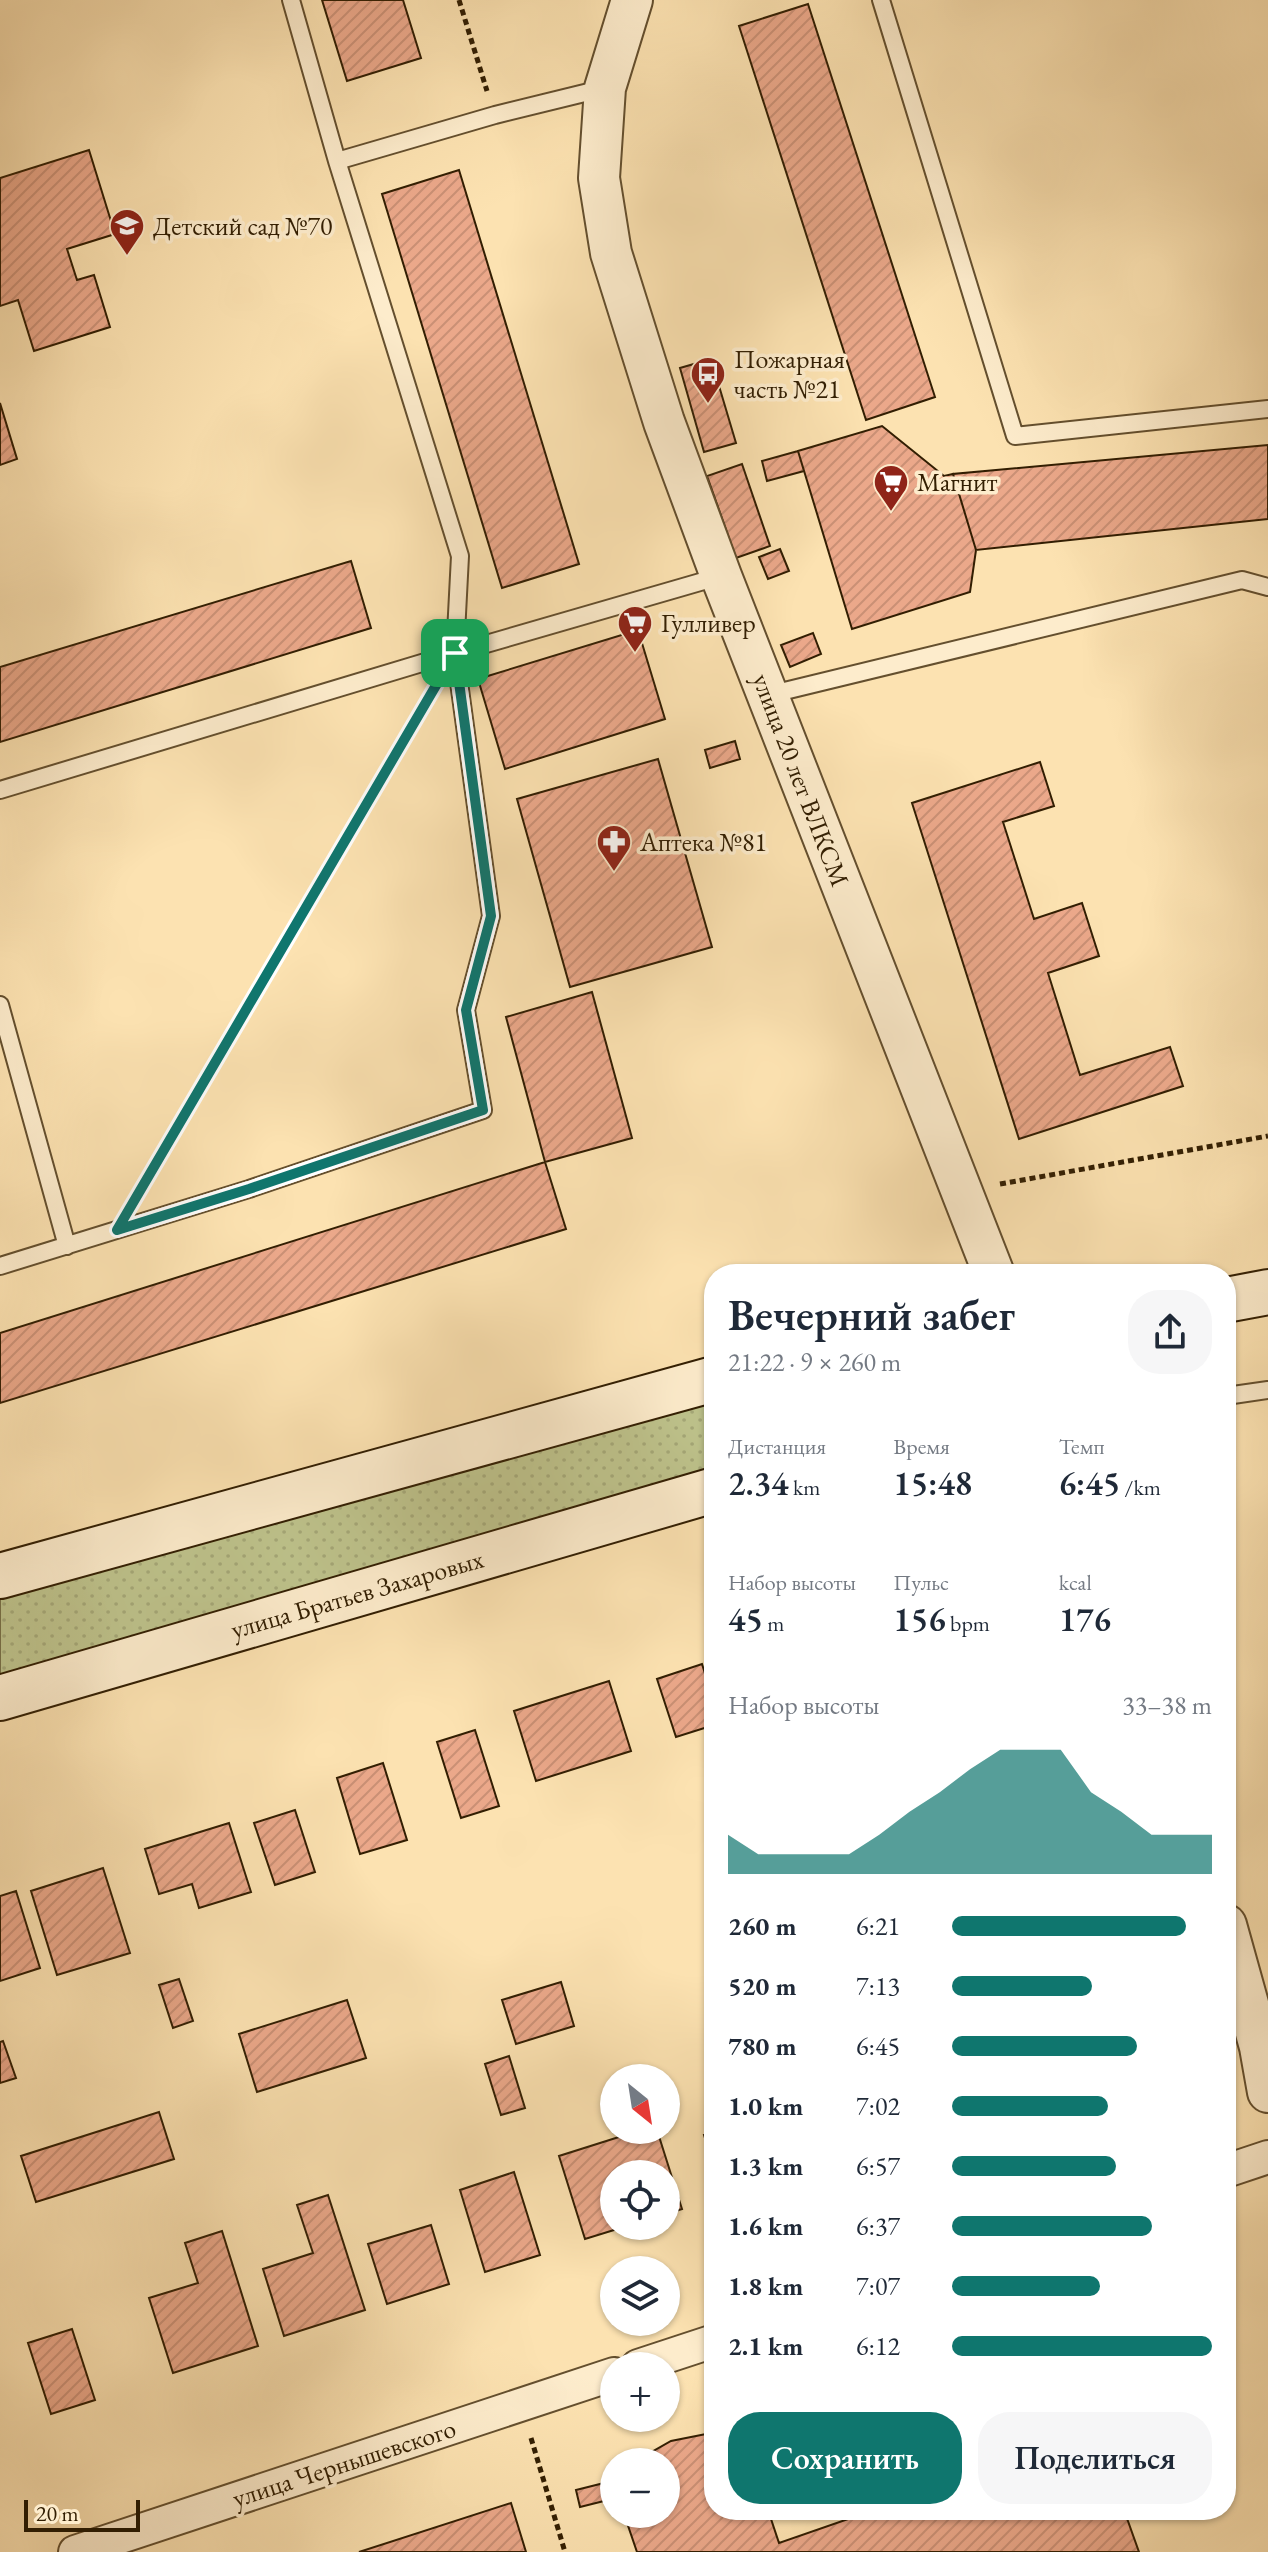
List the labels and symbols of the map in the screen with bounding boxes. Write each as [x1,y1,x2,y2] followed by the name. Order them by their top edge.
[108,207,146,257] school or university icon: Детский сад №70
[153,209,333,243] place label: Детский сад №70
[734,342,845,406] place label: Пожарная часть №21
[689,355,727,405] bus stop icon: Пожарная часть №21
[872,463,910,513] supermarket icon: Магнит
[917,465,998,499] place label: Магнит
[616,604,654,654] supermarket icon: Гулливер
[661,606,756,640] place label: Гулливер
[421,619,489,687] pin
[745,668,857,892] street label: улица 20 лет ВЛКСМ
[595,823,633,873] pharmacy icon: Аптека №81
[639,825,767,859] place label: Аптека №81
[227,1541,488,1646] street label: улица Братьев Захаровых
[600,2064,680,2144] north arrow
[228,2411,460,2515] street label: улица Чернышевского
[24,2496,140,2532] scale bar

